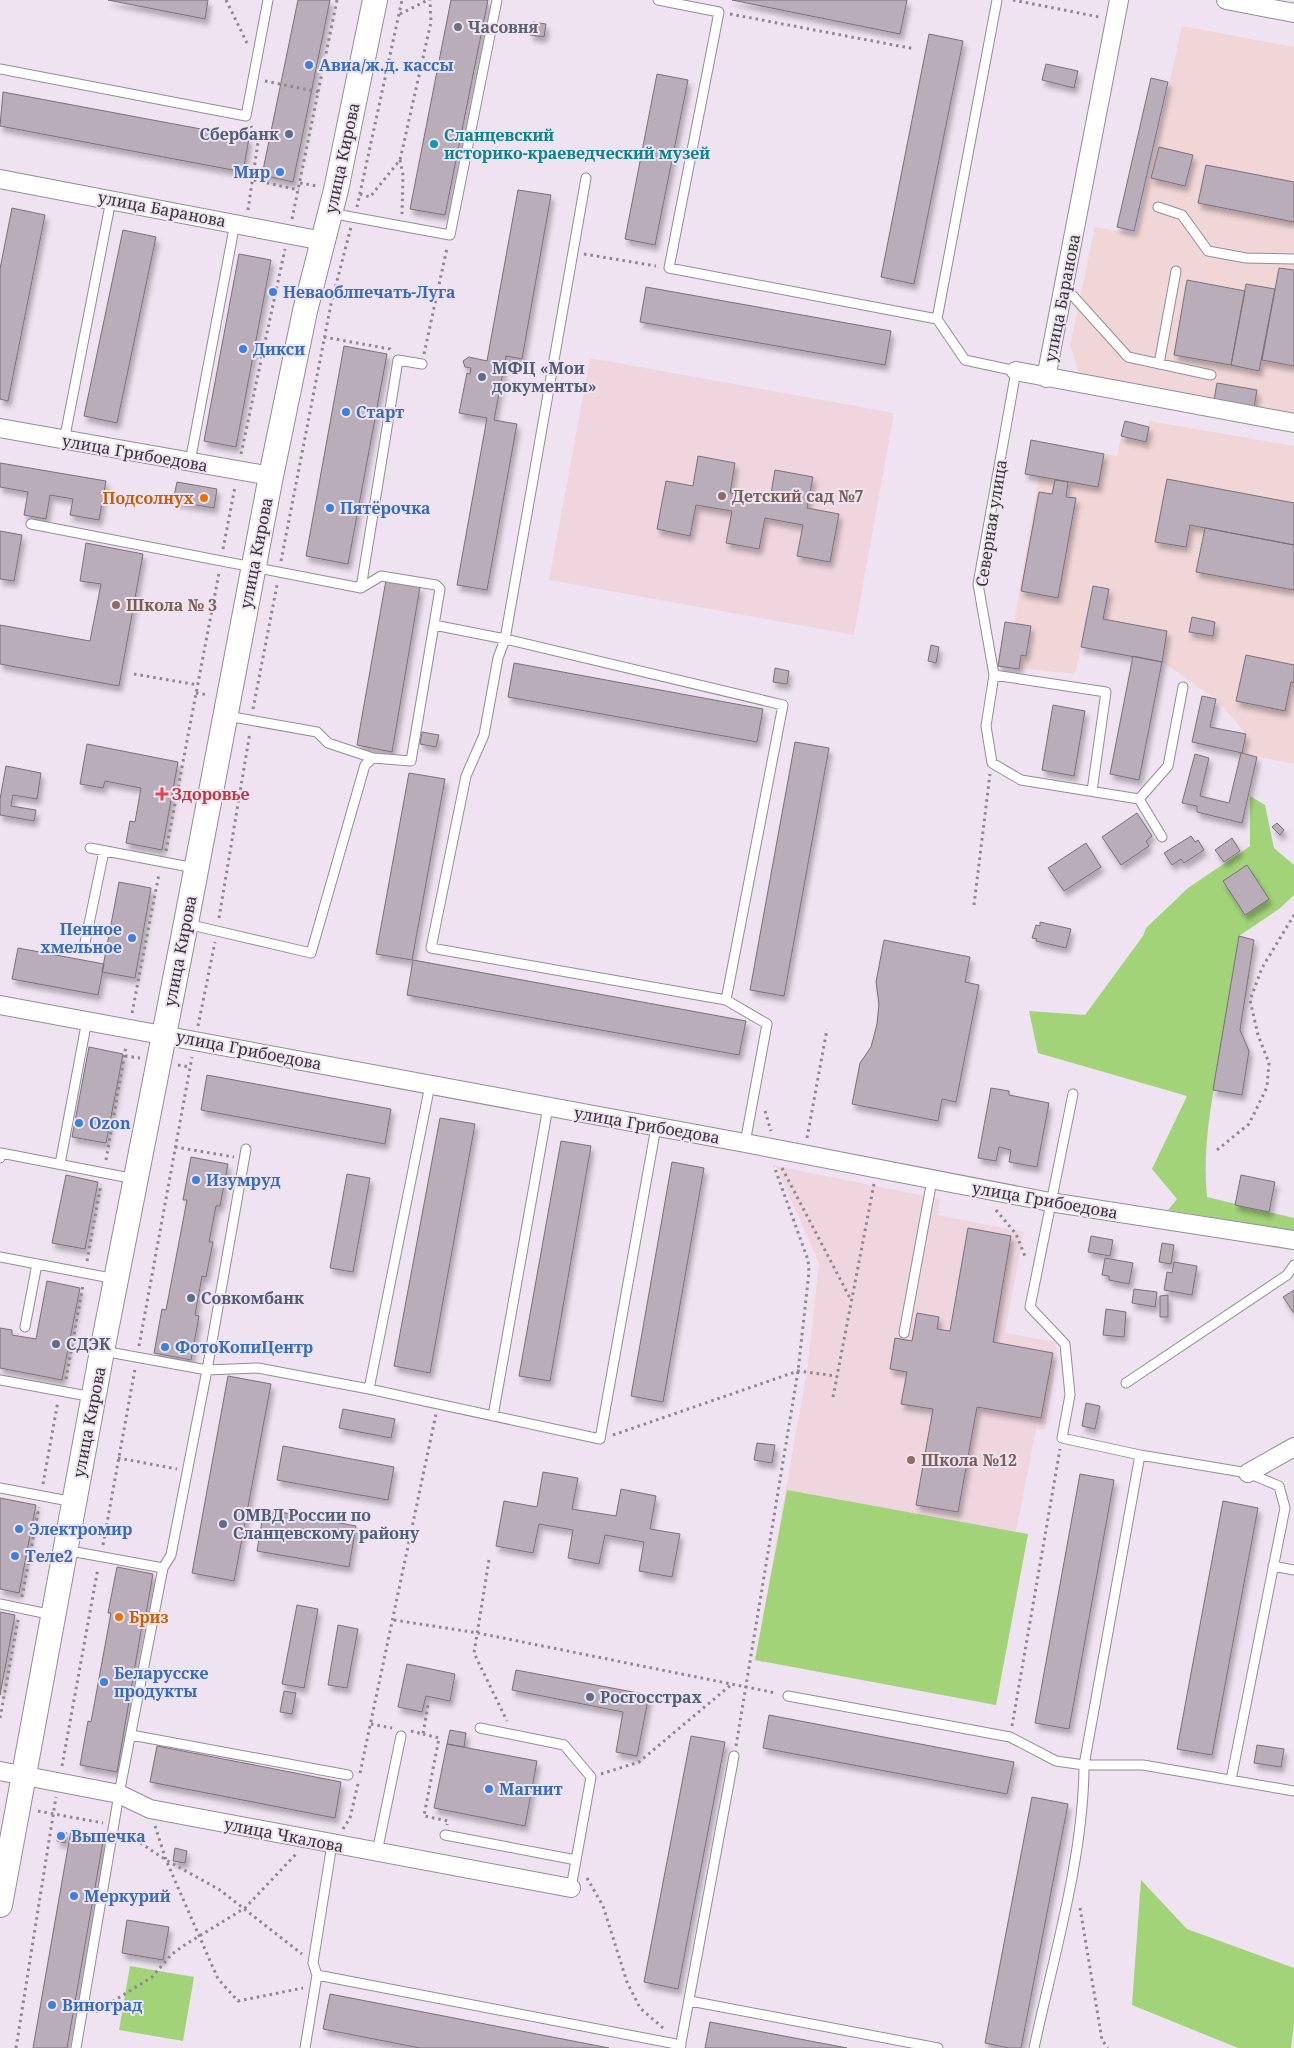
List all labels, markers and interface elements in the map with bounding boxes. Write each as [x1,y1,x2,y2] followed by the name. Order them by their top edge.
[468,16,539,38] place label: Часовня
[452,21,464,33] marker: Часовня
[319,54,453,76] place label: Авиа/ж.д. кассы
[303,59,315,71] marker: Авиа/ж.д. кассы
[319,100,365,216] street label: улица Кирова
[200,123,279,145] place label: Сбербанк
[444,124,710,164] place label: Сланцевский историко-краеведческий музей
[283,128,295,140] marker: Сбербанк
[428,138,440,150] marker: Сланцевский историко-краеведческий музей
[233,161,270,183] place label: Мир
[274,166,286,178] marker: Мир
[96,186,228,232] street label: улица Баранова
[1039,232,1085,364] street label: улица Баранова
[283,281,455,303] place label: Неваоблпечать-Луга
[267,286,279,298] marker: Неваоблпечать-Луга
[253,338,305,360] place label: Дикси
[237,343,249,355] marker: Дикси
[492,357,597,397] place label: МФЦ «Мои документы»
[476,371,488,383] marker: МФЦ «Мои документы»
[356,401,404,423] place label: Старт
[340,406,352,418] marker: Старт
[60,429,210,477] street label: улица Грибоедова
[970,458,1012,588] street label: Северная улица
[732,485,864,507] place label: Детский сад №7
[103,487,195,509] place label: Подсолнух
[716,490,728,502] marker: Детский сад №7
[198,492,210,504] marker: Подсолнух
[234,495,278,611] street label: улица Кирова
[340,497,431,519] place label: Пятёрочка
[324,502,336,514] marker: Пятёрочка
[126,594,217,616] place label: Школа № 3
[110,599,122,611] marker: Школа № 3
[172,783,250,805] place label: Здоровье
[156,788,168,800] marker: Здоровье
[158,893,202,1009] street label: улица Кирова
[40,918,122,958] place label: Пенное хмельное
[126,932,138,944] marker: Пенное хмельное
[174,1025,324,1075] street label: улица Грибоедова
[572,1101,722,1149] street label: улица Грибоедова
[89,1112,131,1134] place label: Ozon
[73,1117,85,1129] marker: Ozon
[206,1169,281,1191] place label: Изумруд
[190,1174,202,1186] marker: Изумруд
[970,1176,1120,1224] street label: улица Грибоедова
[201,1287,304,1309] place label: Совкомбанк
[185,1292,197,1304] marker: Совкомбанк
[66,1333,111,1355] place label: СДЭК
[175,1336,313,1358] place label: ФотоКопиЦентр
[50,1338,62,1350] marker: СДЭК
[159,1341,171,1353] marker: ФотоКопиЦентр
[67,1364,111,1480] street label: улица Кирова
[921,1449,1017,1471] place label: Школа №12
[905,1454,917,1466] marker: Школа №12
[233,1504,420,1544] place label: ОМВД России по Сланцевскому району
[29,1518,132,1540] place label: Электромир
[217,1518,229,1530] marker: ОМВД России по Сланцевскому району
[13,1523,25,1535] marker: Электромир
[25,1545,73,1567] place label: Теле2
[9,1550,21,1562] marker: Теле2
[129,1606,169,1628] place label: Бриз
[113,1611,125,1623] marker: Бриз
[114,1662,208,1702] place label: Беларусске продукты
[98,1676,110,1688] marker: Беларусске продукты
[600,1686,702,1708] place label: Росгосстрах
[584,1691,596,1703] marker: Росгосстрах
[499,1778,563,1800] place label: Магнит
[483,1783,495,1795] marker: Магнит
[222,1813,346,1857] street label: улица Чкалова
[71,1825,146,1847] place label: Выпечка
[55,1830,67,1842] marker: Выпечка
[84,1885,171,1907] place label: Меркурий
[68,1890,80,1902] marker: Меркурий
[62,1994,142,2016] place label: Виноград
[46,1999,58,2011] marker: Виноград

